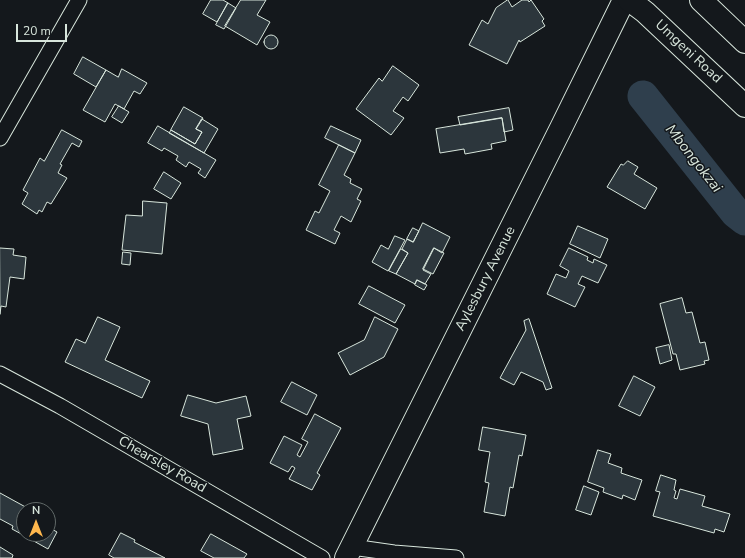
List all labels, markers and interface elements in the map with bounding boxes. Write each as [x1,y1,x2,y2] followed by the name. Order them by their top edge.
[18,16,69,42] scale bar
[651,17,725,87] street label: Umgeni Road
[23,23,51,39] text: 20 m
[661,121,725,197] water label: Mbongokzai
[452,224,520,334] street label: Aylesbury Avenue
[115,433,209,497] street label: Chearsley Road
[16,502,56,542] north arrow
[32,503,40,518] text: N

